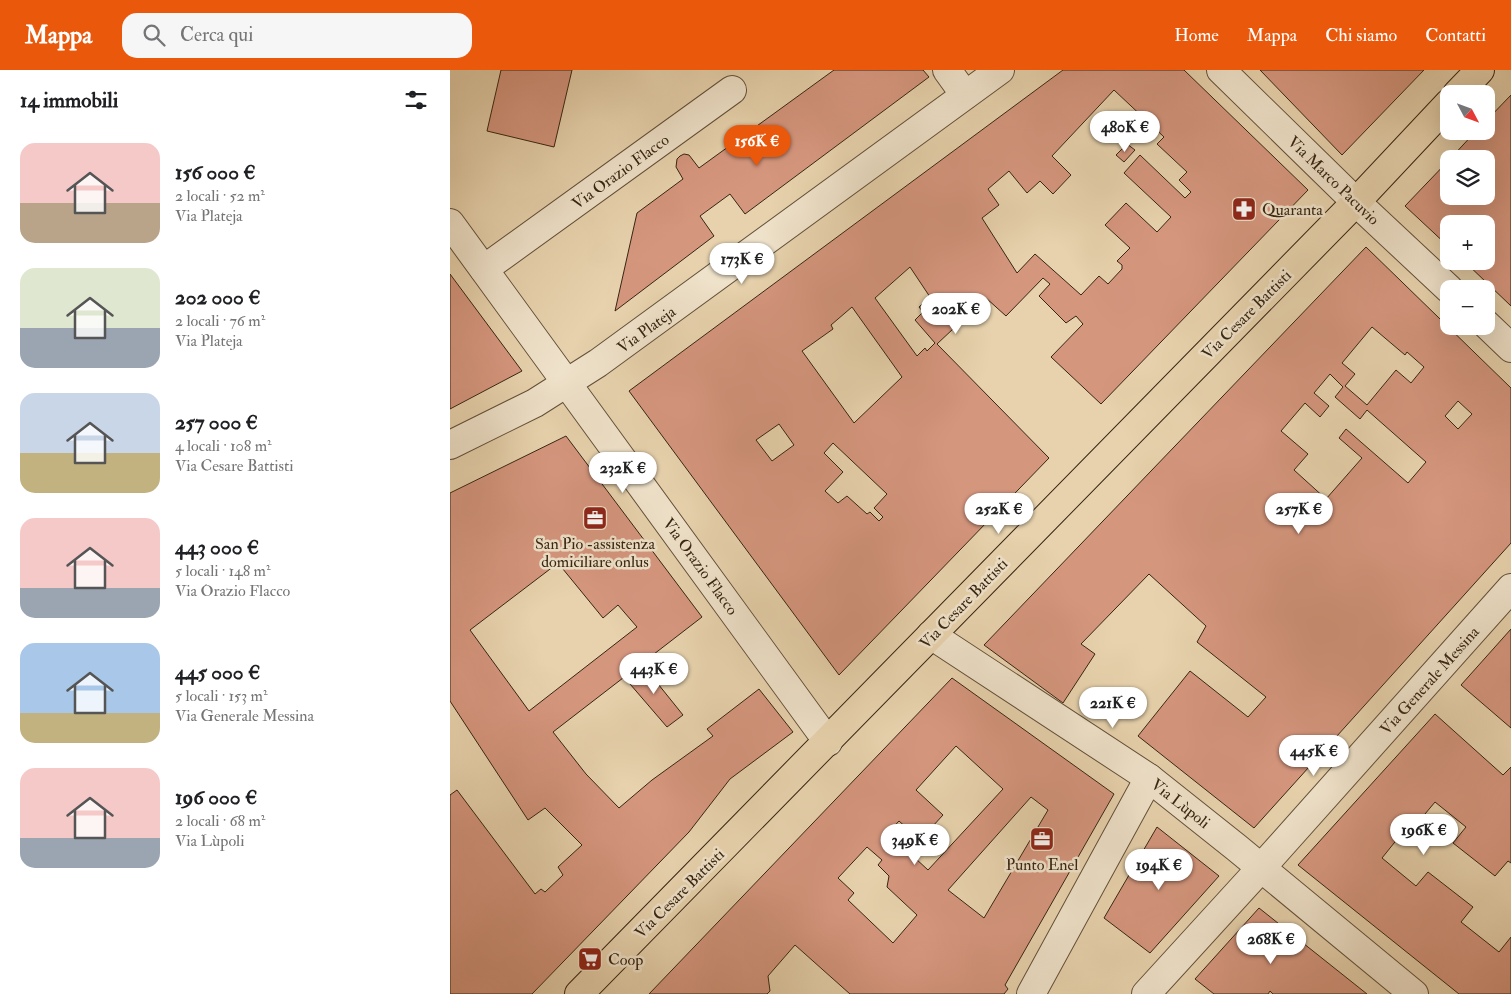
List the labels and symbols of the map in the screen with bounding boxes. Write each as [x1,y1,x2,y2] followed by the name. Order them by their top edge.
[1440,85,1495,140] north arrow
[1084,111,1166,153] pin: 480K €
[716,124,798,167] pin: 156K €
[568,130,673,214] street label: Via Orazio Flacco
[1283,132,1384,230] street label: Via Marco Pacuvio
[1231,196,1257,222] pharmacy icon: Quaranta
[1262,200,1323,220] place label: Quaranta
[701,242,783,285] pin: 173K €
[1198,266,1296,364] street label: Via Cesare Battisti
[915,292,997,335] pin: 202K €
[613,302,680,358] street label: Via Plateja
[582,452,664,494] pin: 232K €
[958,492,1040,535] pin: 252K €
[1258,492,1340,535] pin: 257K €
[582,505,608,531] office icon: San Pio -assistenza domiciliare onlus
[658,514,742,619] street label: Via Orazio Flacco
[535,534,655,572] place label: San Pio -assistenza domiciliare onlus
[915,554,1012,653] street label: Via Cesare Battisti
[1376,622,1484,739] street label: Via Generale Messina
[613,652,695,695] pin: 443K €
[1072,686,1154,729] pin: 221K €
[1273,734,1355,777] pin: 445K €
[1146,775,1214,834] street label: Via Lùpoli
[1383,814,1465,856] pin: 196K €
[874,824,956,866] pin: 349K €
[1029,826,1055,852] office icon: Punto Enel
[631,845,729,943] street label: Via Cesare Battisti
[1118,848,1200,891] pin: 194K €
[1006,855,1078,875] place label: Punto Enel
[1230,922,1312,965] pin: 268K €
[577,946,603,972] supermarket icon: Coop
[608,950,643,971] place label: Coop

